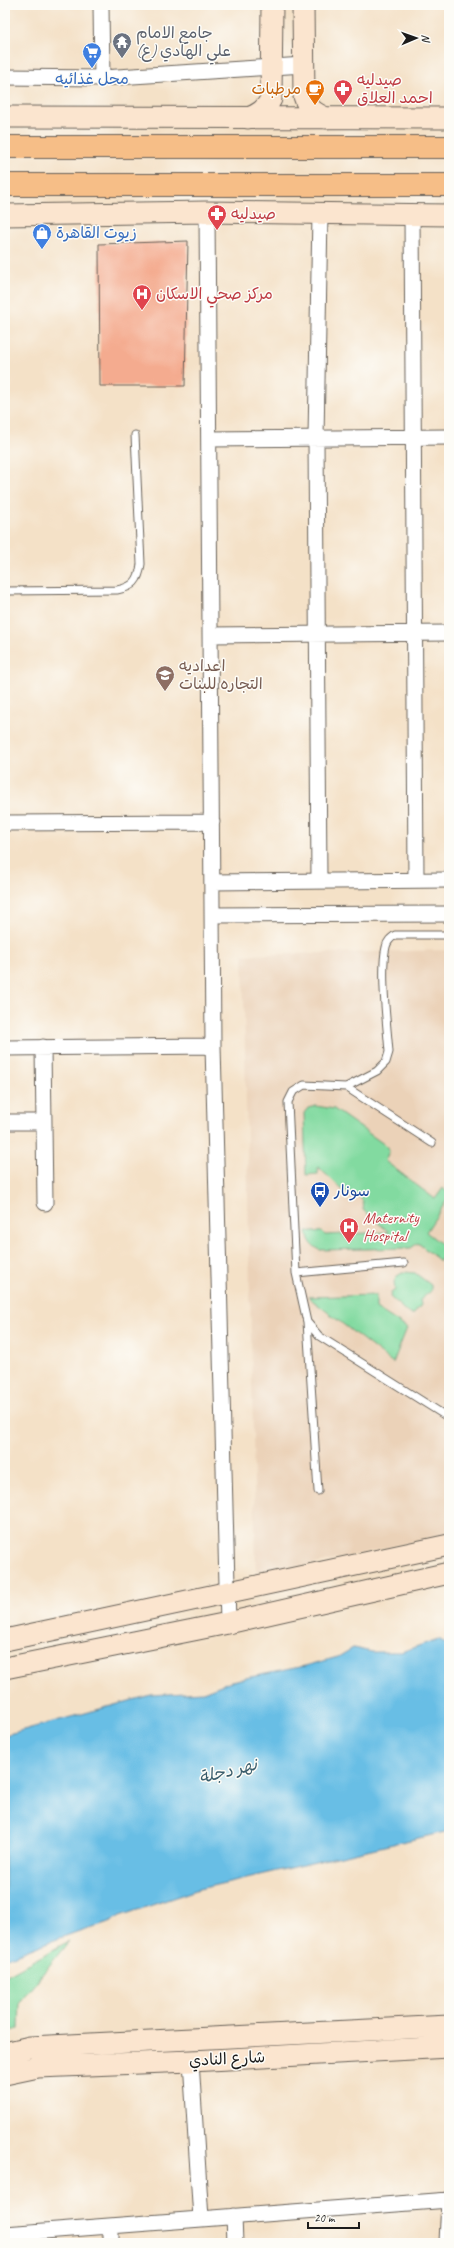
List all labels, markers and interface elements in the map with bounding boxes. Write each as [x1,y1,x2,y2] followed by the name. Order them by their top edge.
[396,18,436,58] north arrow
[136,23,231,65] place label: جامع الامام علي الهادي (ع)
[111,31,133,59] temple icon: جامع الامام علي الهادي (ع)
[419,34,433,43] text: N
[81,41,103,69] supermarket icon: محل غذائيه
[55,69,129,89] place label: محل غذائيه
[357,70,433,108] place label: صيدليه احمد العلاق
[304,78,326,106] cafe icon: مرطبات
[332,78,354,106] pharmacy icon: صيدليه احمد العلاق
[251,79,301,99] place label: مرطبات
[206,203,228,231] pharmacy icon: صيدليه
[231,204,276,224] place label: صيدليه
[31,222,53,250] shop icon: زيوت القاهرة
[56,223,137,243] place label: زيوت القاهرة
[131,283,153,311] hospital icon: مركز صحي الاسكان
[156,284,273,308] place label: مركز صحي الاسكان
[179,656,263,694] place label: اعداديه التجاره للبنات
[154,664,176,692] school or university icon: اعداديه التجاره للبنات
[309,1180,331,1208] bus stop icon: سونار
[333,1181,370,1201] place label: سونار
[363,1208,420,1246] place label: Maternity Hospital
[338,1216,360,1244] hospital icon: Maternity Hospital
[197,1753,261,1788] water label: نهر دجلة
[188,2047,266,2072] street label: شارع النادي
[308,2204,359,2230] scale bar
[314,2210,336,2226] text: 20 m

